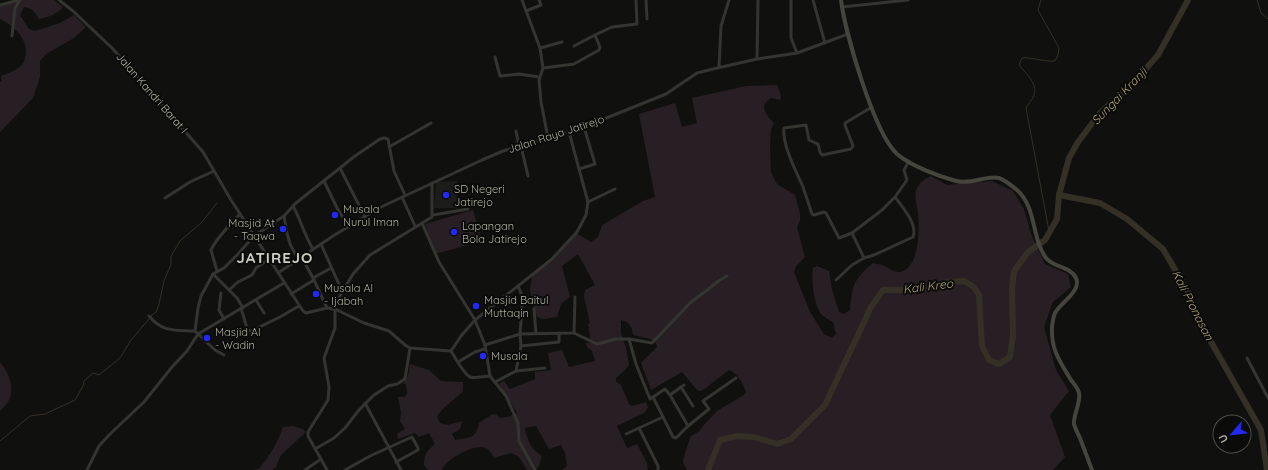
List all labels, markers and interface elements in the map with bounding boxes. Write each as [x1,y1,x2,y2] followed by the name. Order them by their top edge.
[113,50,191,136] street label: Jalan Kandri Barat I
[1088,63,1151,128] water label: Sungai Kranji
[506,112,606,156] street label: Jalan Raya Jatirejo
[454,182,505,209] place label: SD Negeri Jatirejo
[441,190,451,200] marker: SD Negeri Jatirejo
[343,202,399,229] place label: Musala Nurul Iman
[330,210,340,220] marker: Musala Nurul Iman
[228,216,275,243] place label: Masjid At - Taqwa
[462,219,527,246] place label: Lapangan Bola Jatirejo
[278,224,288,234] marker: Masjid At - Taqwa
[449,227,459,237] marker: Lapangan Bola Jatirejo
[237,248,313,267] district label: JATIREJO
[1169,267,1218,344] water label: Kali Pronasan
[902,275,955,297] water label: Kali Kreo
[324,281,373,308] place label: Musala Al - Ijabah
[311,289,321,299] marker: Musala Al - Ijabah
[484,293,549,320] place label: Masjid Baitul Muttaqin
[471,301,481,311] marker: Masjid Baitul Muttaqin
[215,325,261,352] place label: Masjid Al - Wadin
[202,333,212,343] marker: Masjid Al - Wadin
[491,349,527,363] place label: Musala
[478,351,488,361] marker: Musala
[1212,414,1252,454] north arrow
[1215,432,1231,445] text: U

